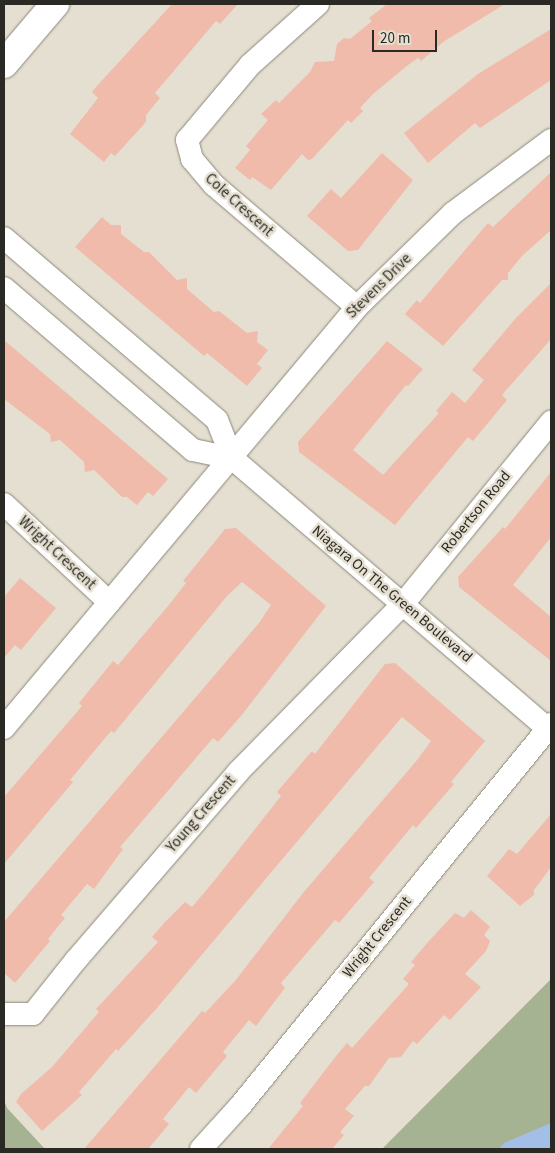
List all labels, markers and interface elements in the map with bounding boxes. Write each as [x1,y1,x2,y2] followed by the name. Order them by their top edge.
[375,20,440,52] scale bar
[380,28,410,49] text: 20 m
[201,170,277,240] street label: Cole Crescent
[343,250,415,322] street label: Stevens Drive
[437,467,515,557] street label: Robertson Road
[15,513,99,593] street label: Wright Crescent
[308,522,476,666] street label: Niagara On The Green Boulevard
[163,772,239,856] street label: Young Crescent
[339,893,415,981] street label: Wright Crescent

